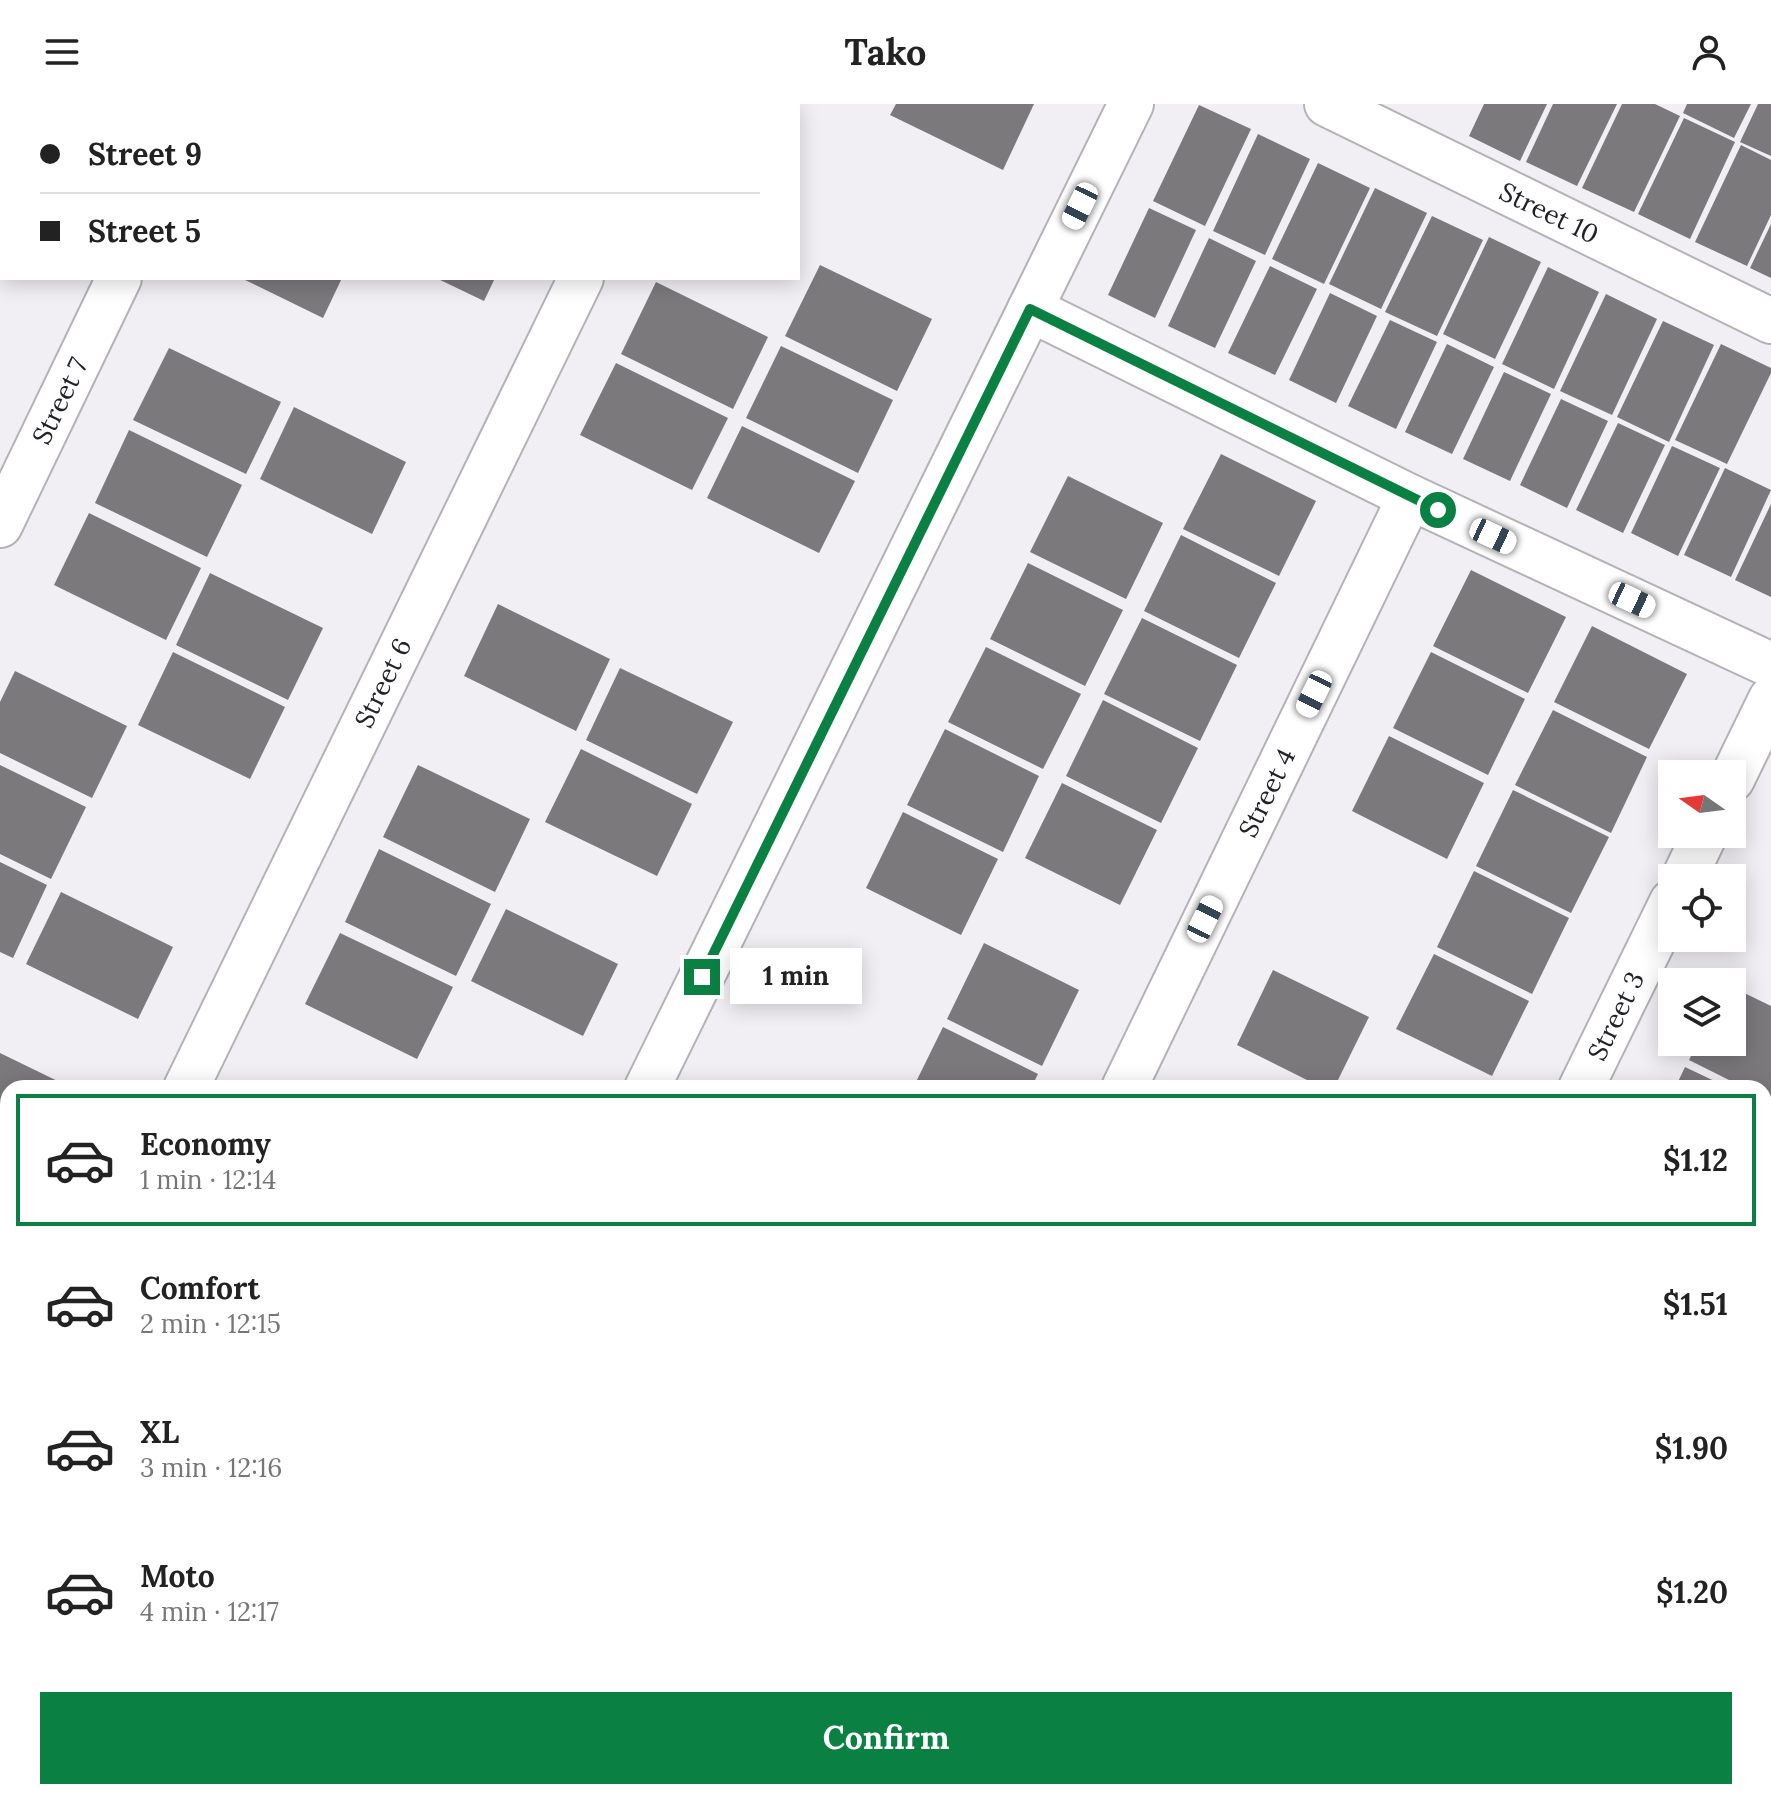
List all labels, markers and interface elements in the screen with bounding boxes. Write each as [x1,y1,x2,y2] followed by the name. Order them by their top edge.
[845,29,926,75] text: Tako
[40,30,84,74] icon: menu
[1687,30,1731,74] icon: person
[88,135,202,173] text: Street 9
[1494,174,1604,251] street label: Street 10
[1059,179,1101,233] car
[88,212,201,250] text: Street 5
[24,352,95,450] street label: Street 7
[1420,492,1456,528] route start
[1466,515,1520,557] car
[1605,579,1659,621] car
[347,633,418,733] street label: Street 6
[1293,667,1335,721] car
[1231,743,1302,843] street label: Street 4
[1658,760,1746,848] north arrow
[1658,760,1746,1056] map controls
[1658,864,1746,952] button: locate
[1184,892,1226,946] car
[730,949,862,1005] callout: 1 min
[684,959,720,995] route end
[763,959,829,992] text: 1 min
[1580,966,1651,1066] street label: Street 3
[1658,968,1746,1056] button: layers
[44,1124,116,1196] icon: car
[140,1125,271,1163] text: Economy
[1663,1141,1728,1179] text: $1.12
[140,1163,276,1196] text: 1 min · 12:14
[44,1268,116,1340] icon: car
[140,1269,260,1307] text: Comfort
[1663,1285,1728,1323] text: $1.51
[140,1307,281,1340] text: 2 min · 12:15
[44,1412,116,1484] icon: car
[140,1413,179,1451] text: XL
[1655,1429,1728,1467] text: $1.90
[140,1451,282,1484] text: 3 min · 12:16
[44,1556,116,1628] icon: car
[140,1557,215,1595] text: Moto
[1656,1573,1728,1611] text: $1.20
[140,1595,279,1628] text: 4 min · 12:17
[40,1692,1732,1784] button: Confirm

